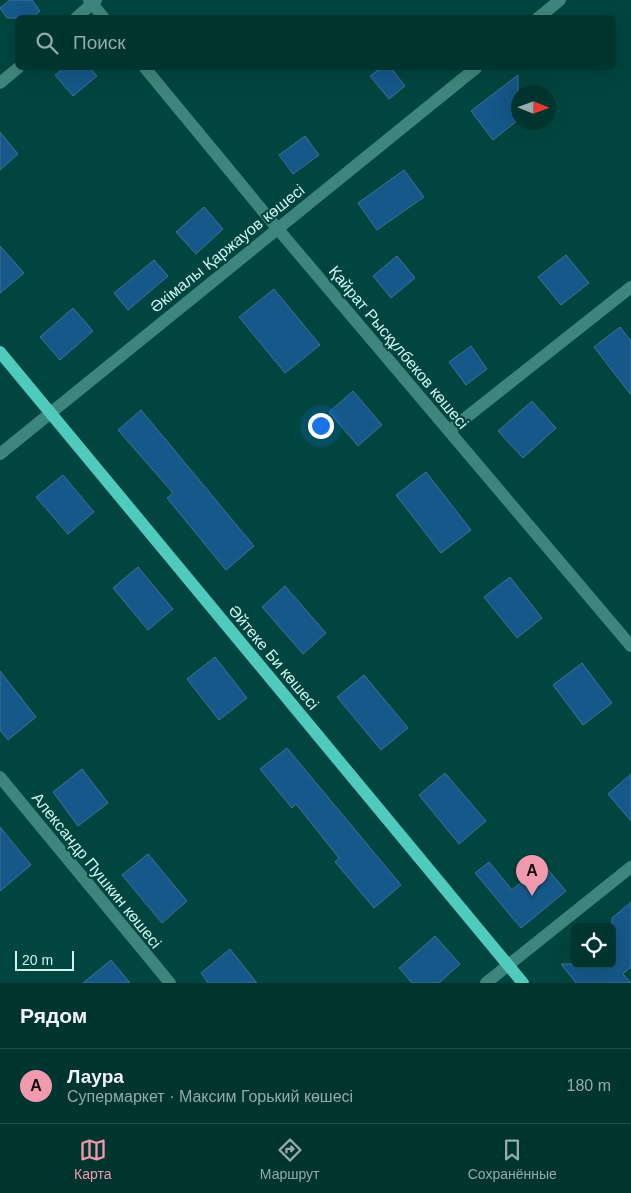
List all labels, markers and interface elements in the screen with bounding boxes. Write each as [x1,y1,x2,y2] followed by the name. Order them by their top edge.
[15,15,616,70] search box
[33,29,61,57] icon: search
[73,32,126,53] text: Поиск
[511,85,556,130] north arrow
[147,181,308,316] street label: Әкімалы Қаржауов көшесі
[326,263,472,432] street label: Қайрат Рысқұлбеков көшесі
[308,413,334,439] your location
[225,602,322,713] street label: Әйтеке Би көшесі
[29,789,165,952] street label: Александр Пушкин көшесі
[516,855,548,896] pin: A
[571,923,616,968] map controls
[571,923,616,968] button: locate
[15,948,74,971] scale bar
[22,952,53,968] text: 20 m
[20,1004,87,1027] text: Рядом
[67,1066,124,1087] text: Лаура
[30,1077,42,1094] text: A
[567,1077,611,1094] text: 180 m
[67,1088,353,1105] text: Супермаркет · Максим Горький көшесі
[74,1136,112,1182] tab: Карта
[260,1136,319,1182] tab: Маршрут
[468,1136,557,1182] tab: Сохранённые

